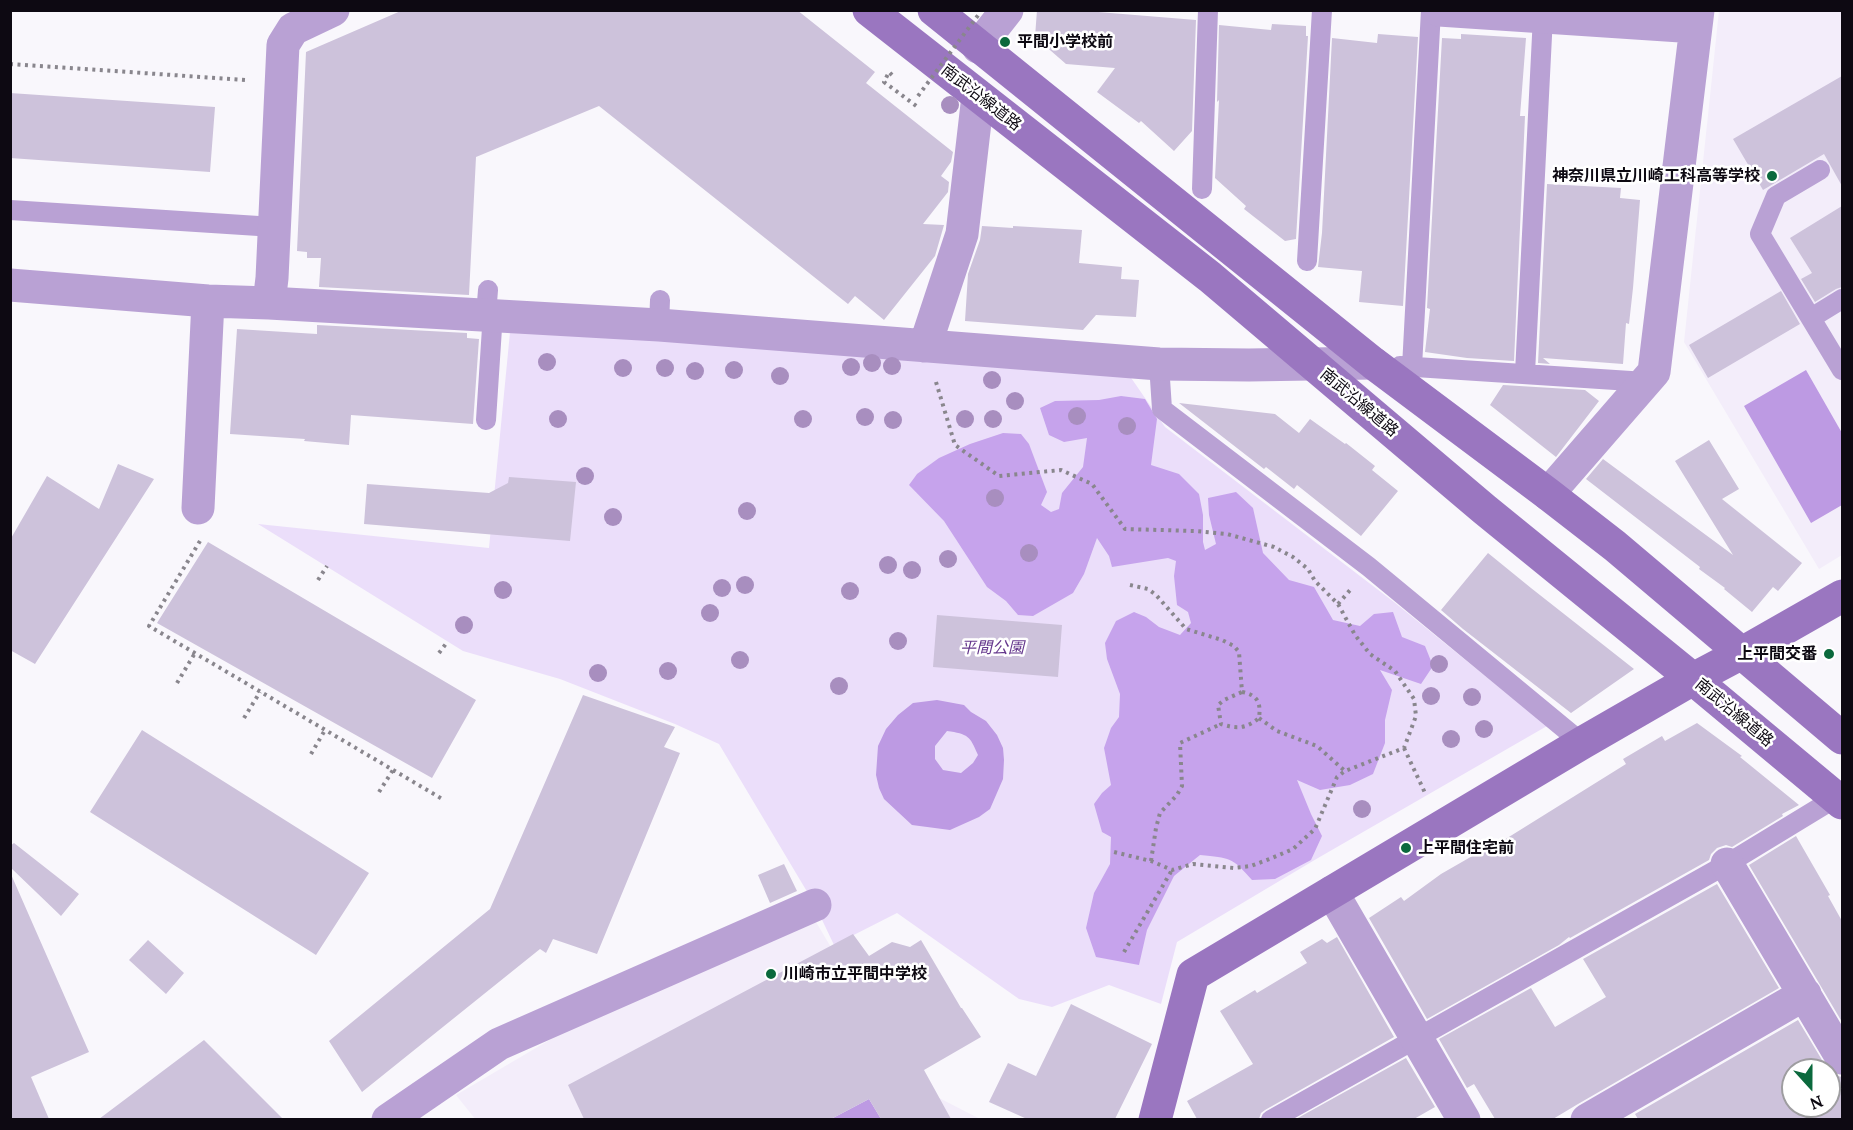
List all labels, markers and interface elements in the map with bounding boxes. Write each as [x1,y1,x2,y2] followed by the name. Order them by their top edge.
[1017,32,1113,52] place label: 平間小学校前
[998,35,1012,49] marker: 平間小学校前
[937,61,1025,135] street label: 南武沿線道路
[1552,166,1760,186] place label: 神奈川県立川崎工科高等学校
[1765,169,1779,183] marker: 神奈川県立川崎工科高等学校
[1316,365,1402,441] street label: 南武沿線道路
[960,638,1024,658] park label: 平間公園
[1737,644,1817,664] place label: 上平間交番
[1822,647,1836,661] marker: 上平間交番
[1691,675,1777,751] street label: 南武沿線道路
[1418,838,1514,858] place label: 上平間住宅前
[1399,841,1413,855] marker: 上平間住宅前
[783,964,927,984] place label: 川崎市立平間中学校
[764,967,778,981] marker: 川崎市立平間中学校
[1781,1058,1841,1118] north arrow
[1807,1091,1826,1114] text: N

